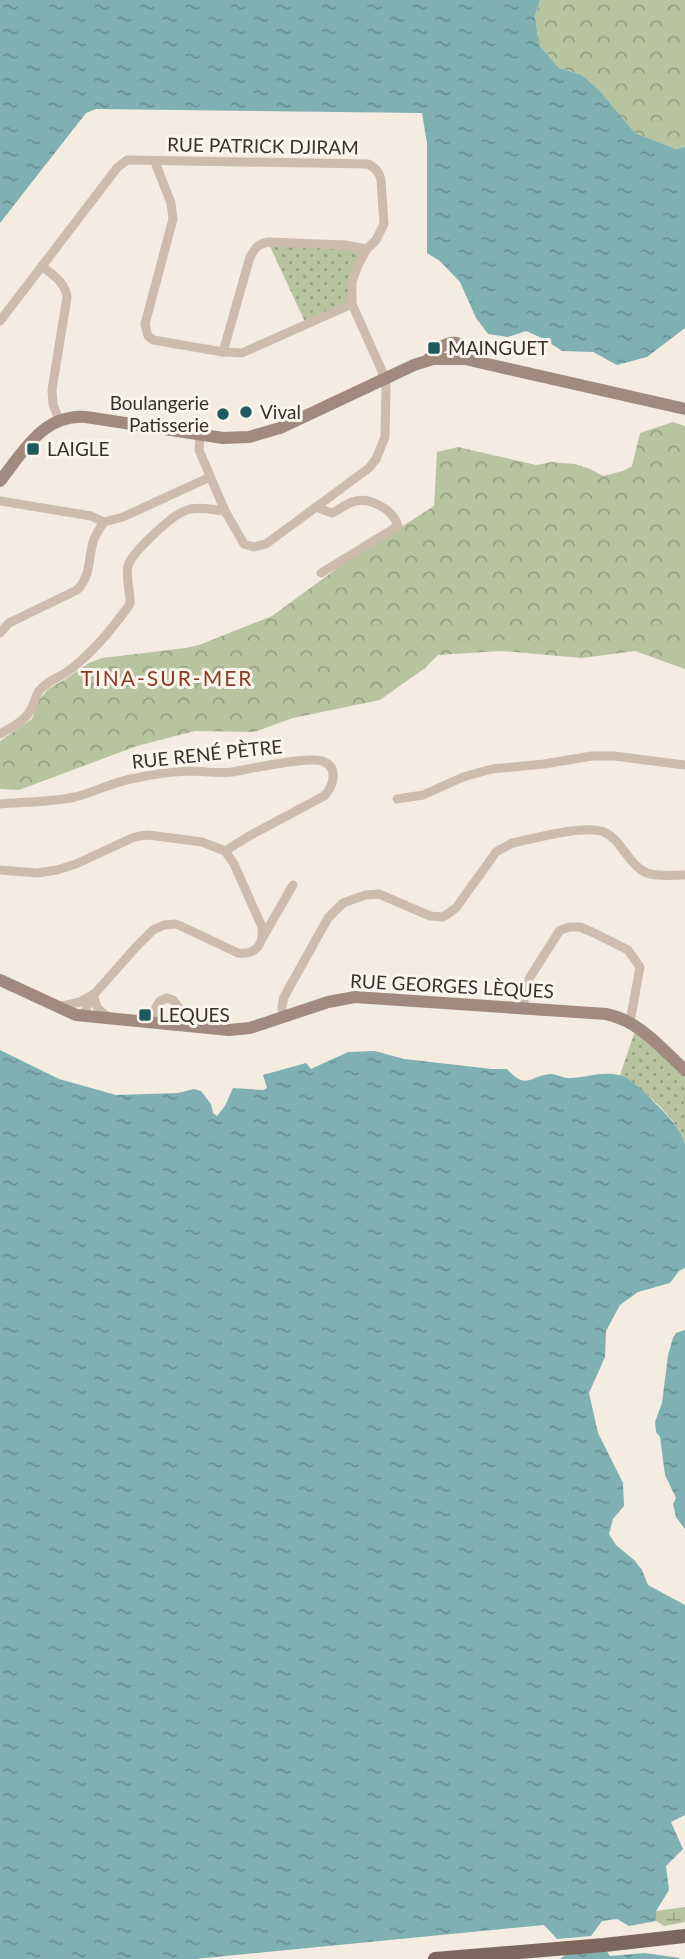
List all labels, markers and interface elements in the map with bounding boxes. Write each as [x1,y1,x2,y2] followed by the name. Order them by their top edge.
[167,132,359,159] street label: RUE PATRICK DJIRAM
[448,336,548,359] place label: MAINGUET
[426,340,442,356] marker: MAINGUET
[110,391,209,436] place label: Boulangerie Patisserie
[260,400,301,423] place label: Vival
[238,404,254,420] marker: Vival
[215,406,231,422] marker: Boulangerie Patisserie
[47,437,110,460] place label: LAIGLE
[25,441,41,457] marker: LAIGLE
[81,665,253,690] district label: TINA-SUR-MER
[130,734,283,773] street label: RUE RENÉ PÈTRE
[350,969,555,1002] street label: RUE GEORGES LÈQUES
[159,1003,230,1026] place label: LEQUES
[137,1007,153,1023] marker: LEQUES

